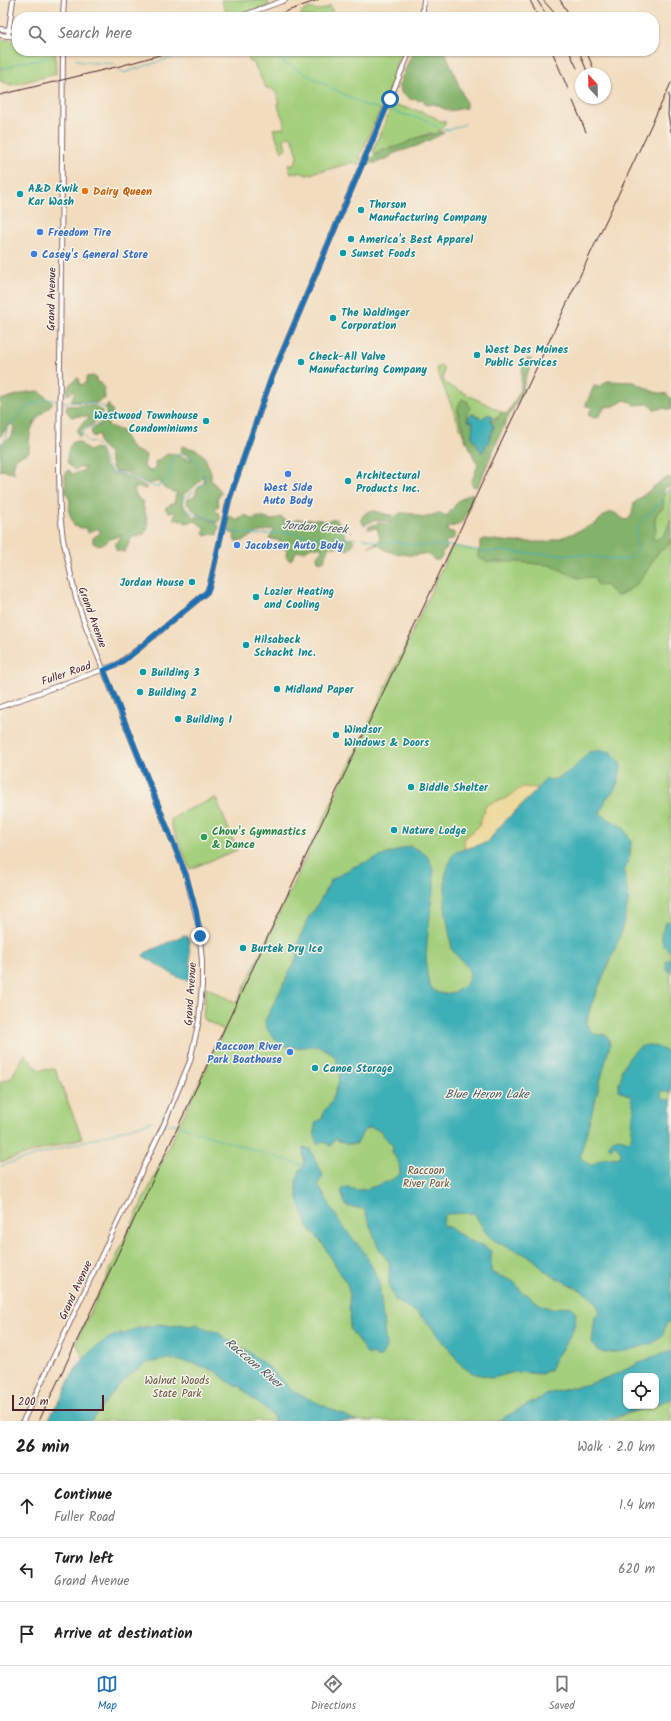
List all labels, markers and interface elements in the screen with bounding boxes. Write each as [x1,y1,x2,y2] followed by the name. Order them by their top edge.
[12,12,659,56] search box
[58,22,132,46] text: Search here
[26,23,48,45] icon: search
[575,68,611,104] north arrow
[381,90,399,108] route start
[28,180,78,211] place label: A&D Kwik Kar Wash
[93,183,152,201] place label: Dairy Queen
[80,186,90,196] marker: Dairy Queen
[15,189,25,199] marker: A&D Kwik Kar Wash
[369,196,487,227] place label: Thorson Manufacturing Company
[356,205,366,215] marker: Thorson Manufacturing Company
[48,224,112,242] place label: Freedom Tire
[35,227,45,237] marker: Freedom Tire
[359,231,473,249] place label: America's Best Apparel
[346,234,356,244] marker: America's Best Apparel
[351,245,416,263] place label: Sunset Foods
[42,246,149,264] place label: Casey's General Store
[338,248,348,258] marker: Sunset Foods
[29,249,39,259] marker: Casey's General Store
[42,267,62,331] street label: Grand Avenue
[341,304,410,335] place label: The Waldinger Corporation
[328,313,338,323] marker: The Waldinger Corporation
[485,341,569,372] place label: West Des Moines Public Services
[309,348,427,379] place label: Check-All Valve Manufacturing Company
[472,350,482,360] marker: West Des Moines Public Services
[296,357,306,367] marker: Check-All Valve Manufacturing Company
[94,407,199,438] place label: Westwood Townhouse Condominiums
[201,416,211,426] marker: Westwood Townhouse Condominiums
[356,467,420,498] place label: Architectural Products Inc.
[283,469,293,479] marker: West Side Auto Body
[343,476,353,486] marker: Architectural Products Inc.
[263,479,313,510] place label: West Side Auto Body
[282,516,351,539] water label: Jordan Creek
[245,537,344,555] place label: Jacobsen Auto Body
[232,540,242,550] marker: Jacobsen Auto Body
[120,574,185,592] place label: Jordan House
[187,577,197,587] marker: Jordan House
[264,583,334,614] place label: Lozier Heating and Cooling
[73,584,111,650] street label: Grand Avenue
[251,592,261,602] marker: Lozier Heating and Cooling
[254,631,316,662] place label: Hilsabeck Schacht Inc.
[241,640,251,650] marker: Hilsabeck Schacht Inc.
[39,657,94,691] street label: Fuller Road
[151,664,199,682] place label: Building 3
[138,667,148,677] marker: Building 3
[285,681,355,699] place label: Midland Paper
[148,684,197,702] place label: Building 2
[272,684,282,694] marker: Midland Paper
[135,687,145,697] marker: Building 2
[186,711,232,729] place label: Building 1
[173,714,183,724] marker: Building 1
[344,721,430,752] place label: Windsor Windows & Doors
[331,730,341,740] marker: Windsor Windows & Doors
[419,779,489,797] place label: Biddle Shelter
[406,782,416,792] marker: Biddle Shelter
[402,822,467,840] place label: Nature Lodge
[212,823,307,854] place label: Chow's Gymnastics & Dance
[389,825,399,835] marker: Nature Lodge
[199,832,209,842] marker: Chow's Gymnastics & Dance
[191,927,209,945] route end
[251,940,323,958] place label: Burtek Dry Ice
[238,943,248,953] marker: Burtek Dry Ice
[180,962,202,1026] street label: Grand Avenue
[207,1038,283,1069] place label: Raccoon River Park Boathouse
[285,1047,295,1057] marker: Raccoon River Park Boathouse
[323,1060,393,1078] place label: Canoe Storage
[310,1063,320,1073] marker: Canoe Storage
[445,1085,531,1104] water label: Blue Heron Lake
[403,1162,450,1193] park label: Raccoon River Park
[54,1258,98,1323] street label: Grand Avenue
[221,1334,289,1395] water label: Raccoon River
[144,1372,210,1403] park label: Walnut Woods State Park
[623,1373,659,1409] map controls
[623,1373,659,1409] button: locate
[12,1393,104,1412] scale bar
[18,1393,49,1411] text: 200 m
[16,1434,69,1461] text: 26 min
[577,1437,655,1458] text: Walk · 2.0 km
[54,1483,112,1507] text: Continue
[16,1495,38,1517] icon: ahead
[619,1495,655,1516] text: 1.4 km
[54,1507,115,1528] text: Fuller Road
[54,1547,114,1571] text: Turn left
[16,1559,38,1581] icon: left
[618,1559,655,1580] text: 620 m
[54,1571,129,1592] text: Grand Avenue
[54,1622,193,1646] text: Arrive at destination
[16,1623,38,1645] icon: arrive
[96,1673,118,1715] tab: Map
[311,1673,356,1715] tab: Directions
[549,1673,575,1715] tab: Saved

